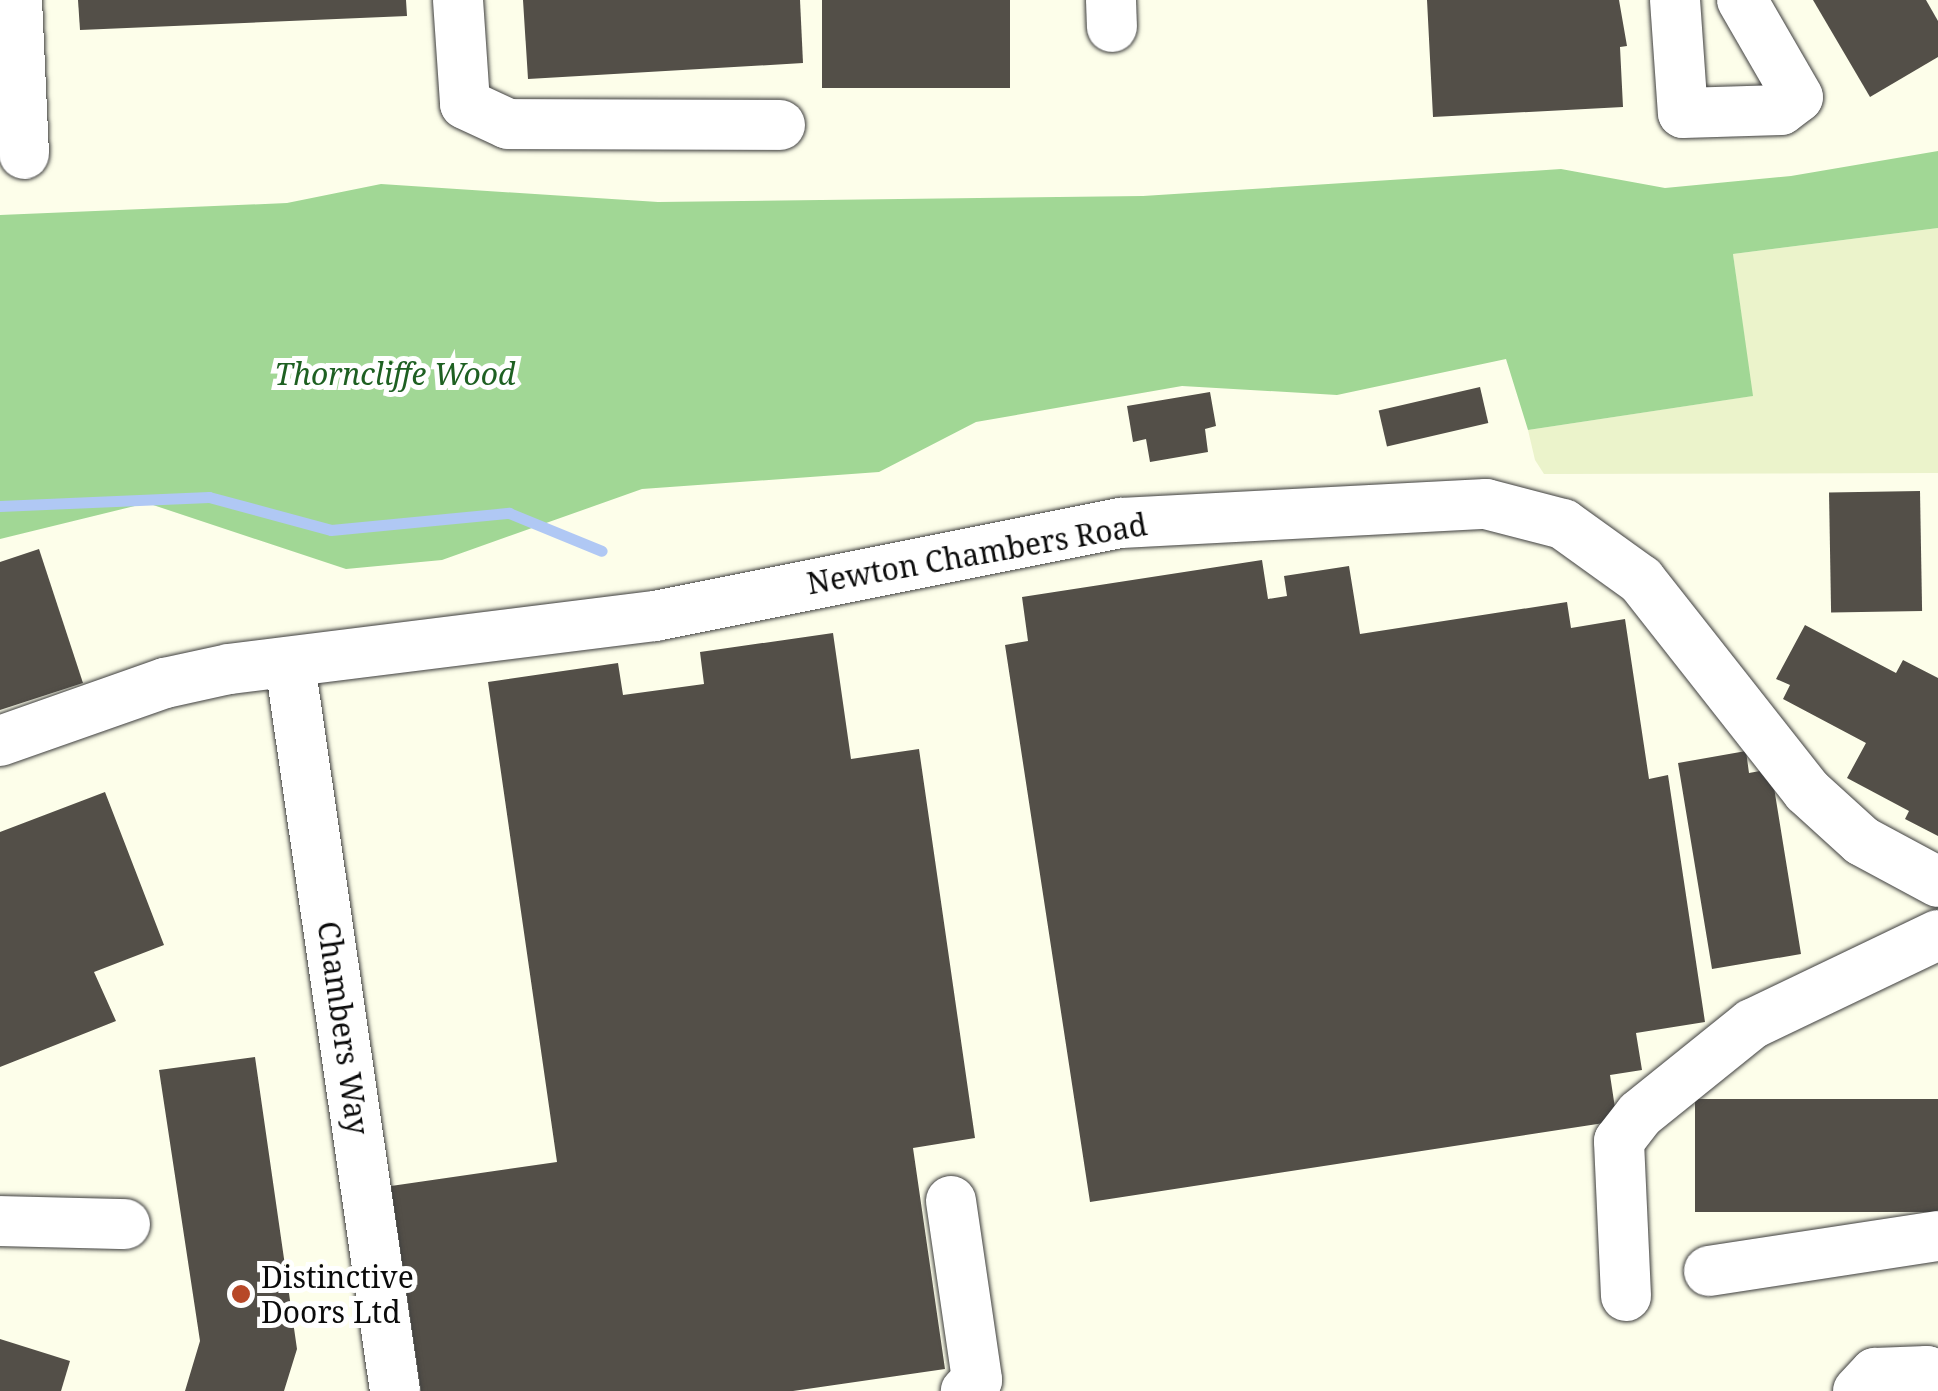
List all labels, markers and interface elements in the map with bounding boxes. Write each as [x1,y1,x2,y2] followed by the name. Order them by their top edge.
[275,356,515,392] park label: Thorncliffe Wood
[804,506,1150,602] street label: Newton Chambers Road
[310,919,376,1137] street label: Chambers Way
[261,1259,414,1330] place label: Distinctive Doors Ltd
[230,1283,252,1305] marker: Distinctive Doors Ltd

